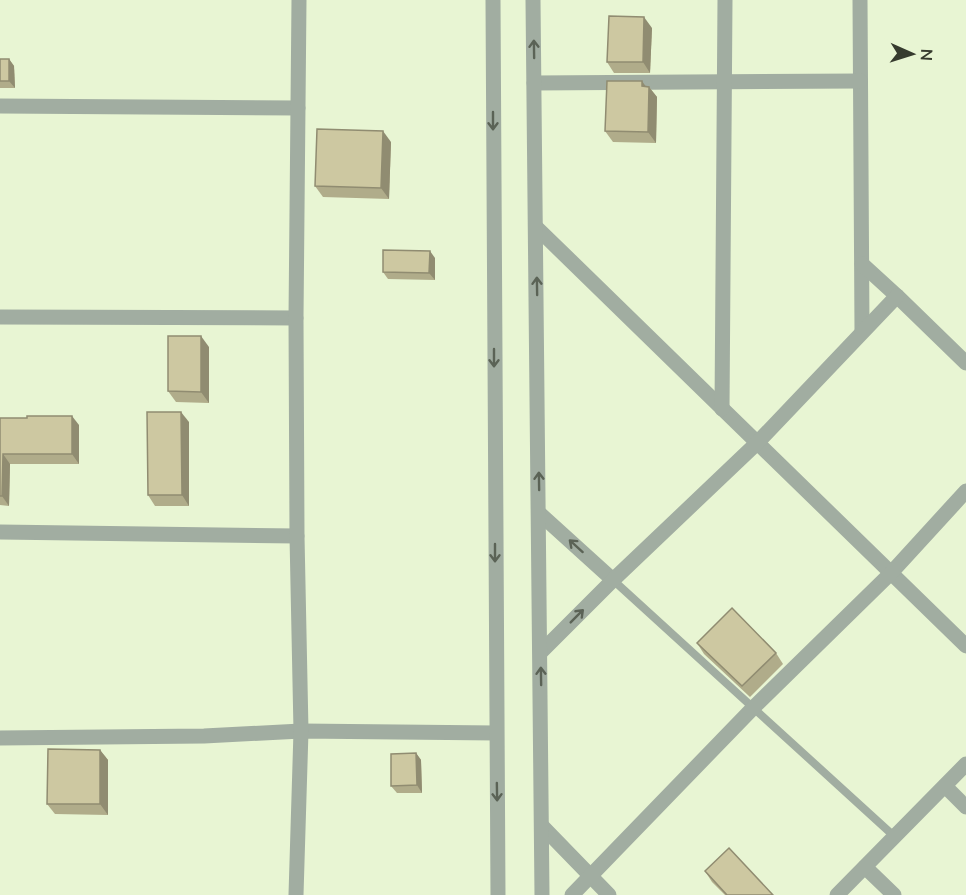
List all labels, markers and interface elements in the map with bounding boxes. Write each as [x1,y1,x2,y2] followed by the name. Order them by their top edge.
[882,24,942,84] north arrow
[528,40,540,60] one-way arrow
[917,48,937,61] text: N
[487,111,499,131] one-way arrow
[531,277,542,297] one-way arrow
[488,348,500,368] one-way arrow
[533,472,545,492] one-way arrow
[569,539,584,553] one-way arrow
[489,543,501,563] one-way arrow
[570,608,585,623] one-way arrow
[535,667,547,687] one-way arrow
[491,781,503,801] one-way arrow

